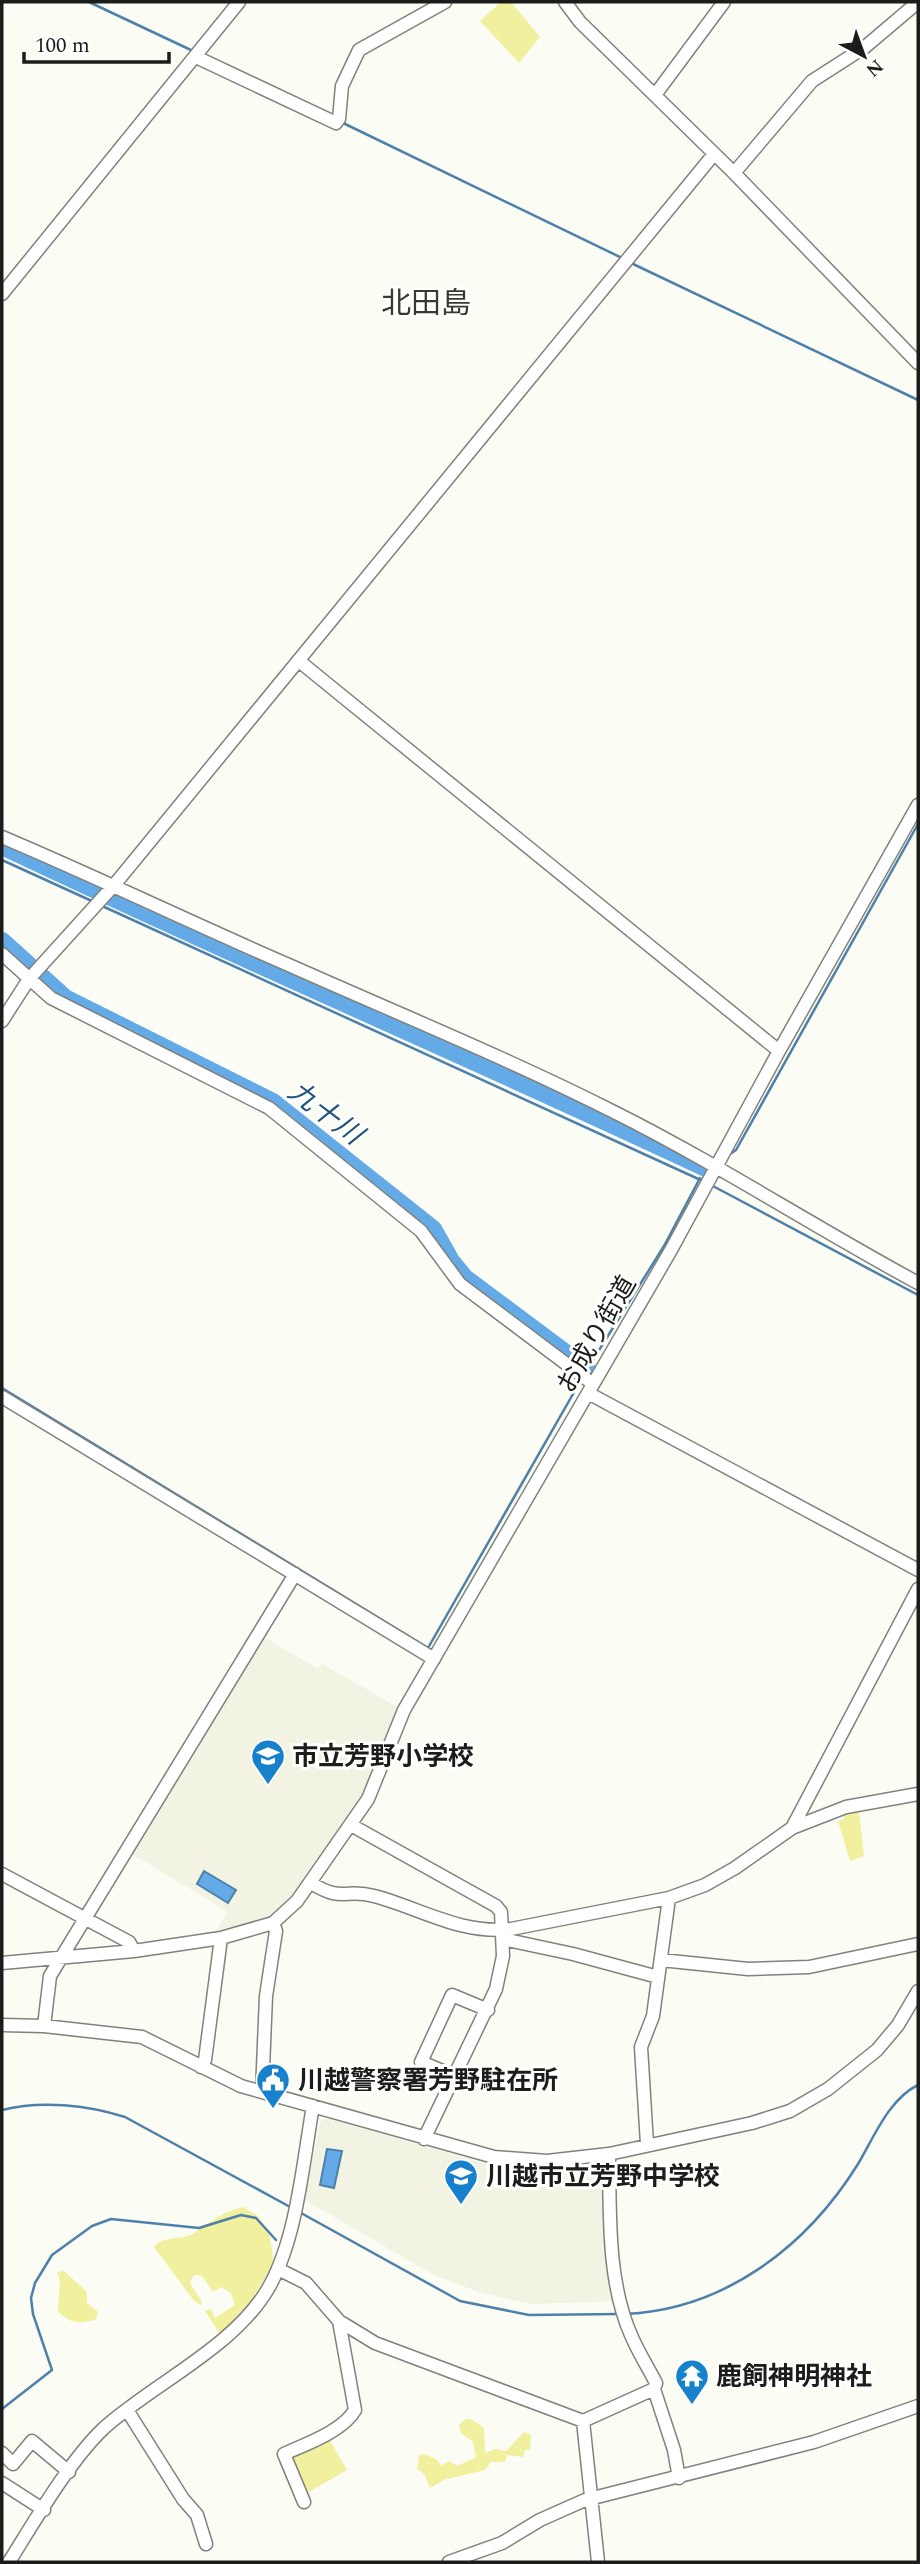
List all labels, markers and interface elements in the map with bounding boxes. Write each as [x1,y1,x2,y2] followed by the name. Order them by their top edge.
[24,21,170,65] scale bar
[829,21,899,91] north arrow
[35,30,90,62] text: 100 m
[859,52,890,84] text: N
[381,281,471,327] district label: 北田島
[279,1071,374,1157] water label: 九十川
[547,1268,647,1401] street label: お成り街道
[249,1737,287,1786] school or university icon: 市立芳野小学校
[292,1737,474,1777] place label: 市立芳野小学校
[254,2061,292,2110] public building icon: 川越警察署芳野駐在所
[298,2061,558,2101] place label: 川越警察署芳野駐在所
[442,2157,480,2206] school or university icon: 川越市立芳野中学校
[486,2157,720,2197] place label: 川越市立芳野中学校
[673,2357,711,2406] temple icon: 鹿飼神明神社
[716,2357,872,2397] place label: 鹿飼神明神社

